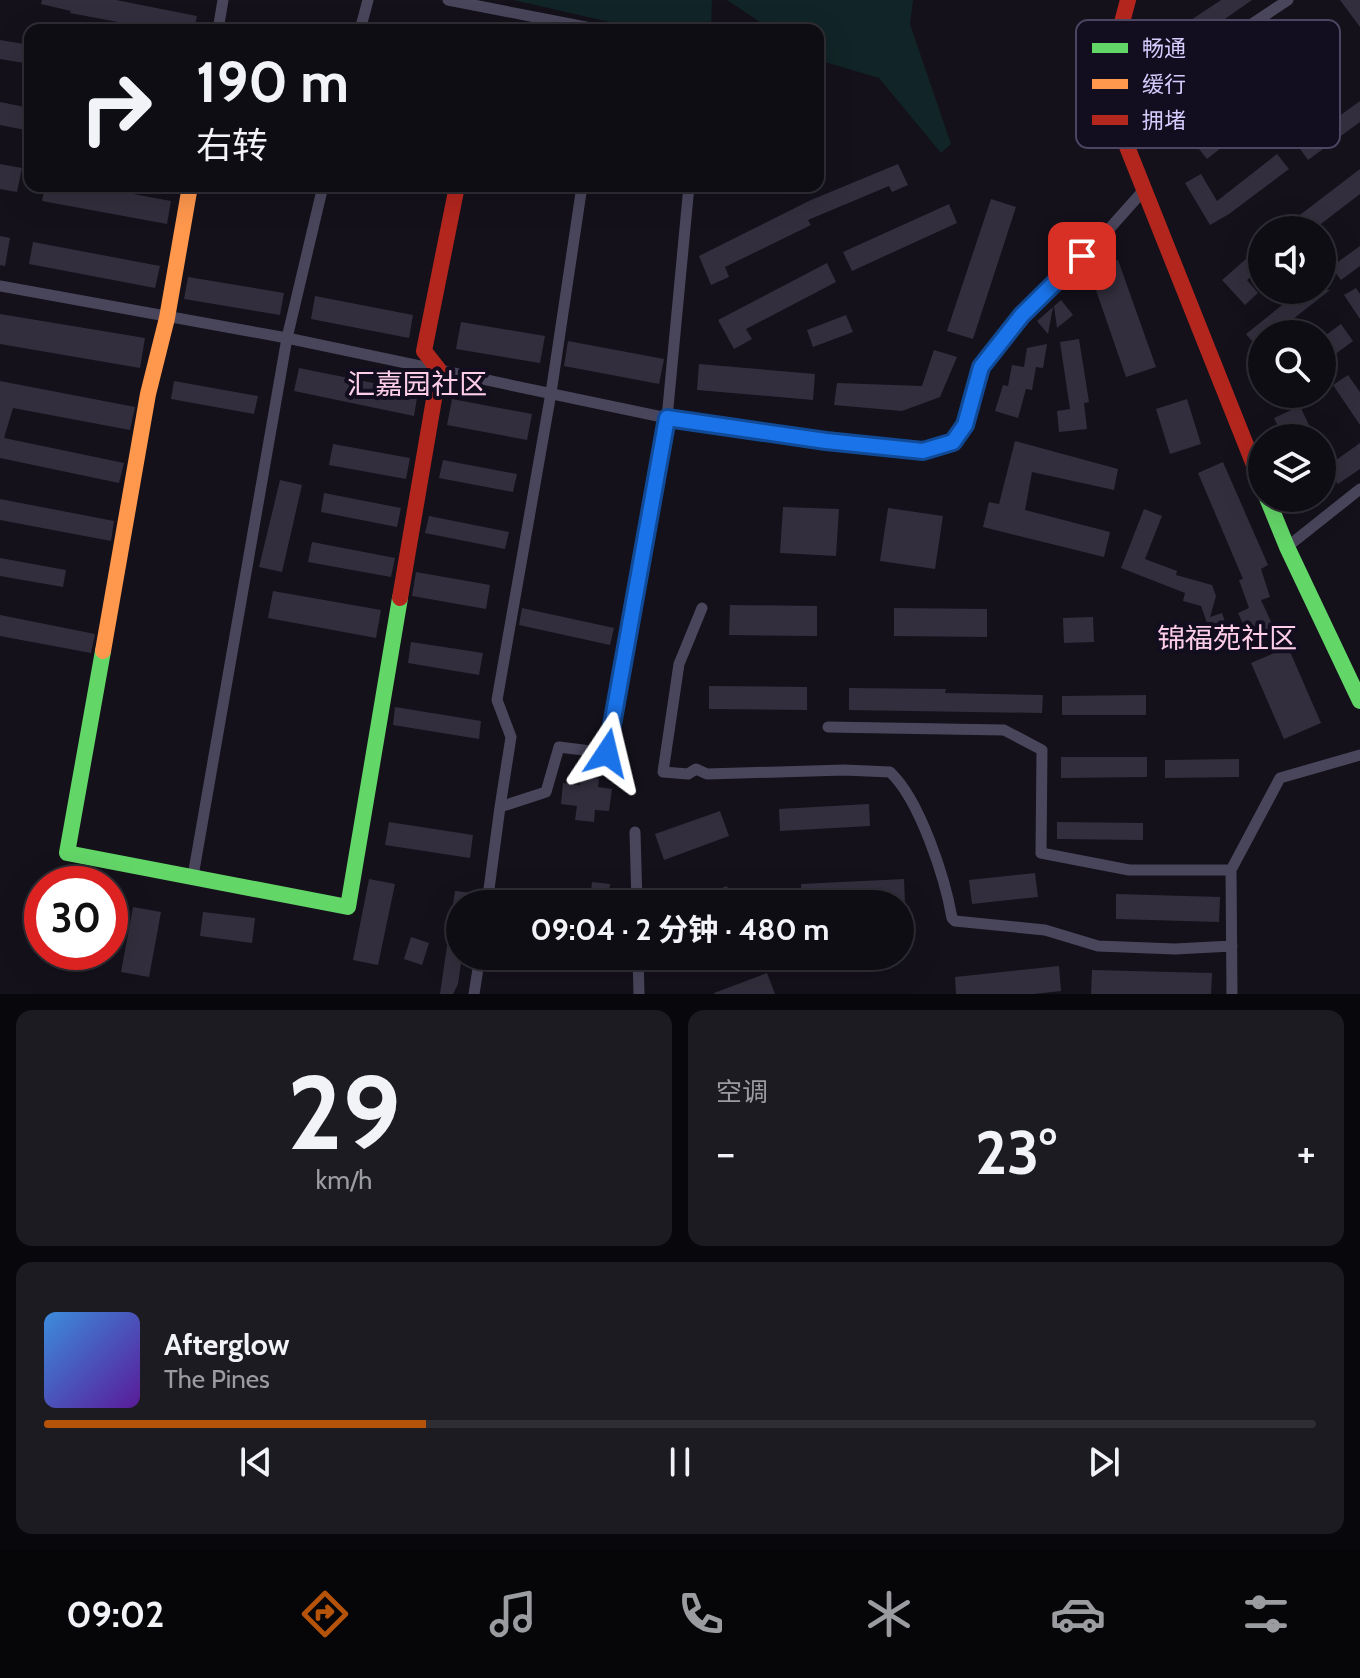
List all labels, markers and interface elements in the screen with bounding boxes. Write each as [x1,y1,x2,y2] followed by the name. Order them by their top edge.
[1076,20,1340,148] legend
[1142,35,1186,62] text: 畅通
[196,48,349,116] text: 190 m
[64,56,168,160] icon: right
[1142,71,1186,98] text: 缓行
[1142,107,1186,134] text: 拥堵
[196,123,268,167] text: 右转
[1248,216,1336,512] map controls
[1248,216,1336,304] button: sound
[1048,222,1116,290] pin
[1060,234,1104,278] icon: arrive
[1248,320,1336,408] button: search
[347,367,487,401] district label: 汇嘉园社区
[1248,424,1336,512] button: layers
[1157,621,1297,655] district label: 锦福苑社区
[565,711,649,795] position arrow
[24,866,128,970] speed limit sign: 30
[531,911,829,948] text: 09:04 · 2 分钟 · 480 m
[287,1049,401,1175] text: 29
[716,1076,768,1108] text: 空调
[975,1116,1057,1189] text: 23°
[716,1126,735,1179] text: −
[1297,1126,1316,1179] text: +
[316,1164,372,1196] text: km/h
[164,1326,290,1363] text: Afterglow
[164,1363,270,1395] text: The Pines
[234,1440,278,1484] icon: previous
[658,1440,702,1484] icon: pause
[1082,1440,1126,1484] icon: next
[297,1586,353,1642] icon: directions
[485,1586,541,1642] icon: music
[673,1586,729,1642] icon: phone
[861,1586,917,1642] icon: climate
[1050,1586,1106,1642] icon: car
[1238,1586,1294,1642] icon: filters
[66,1592,164,1636] text: 09:02

